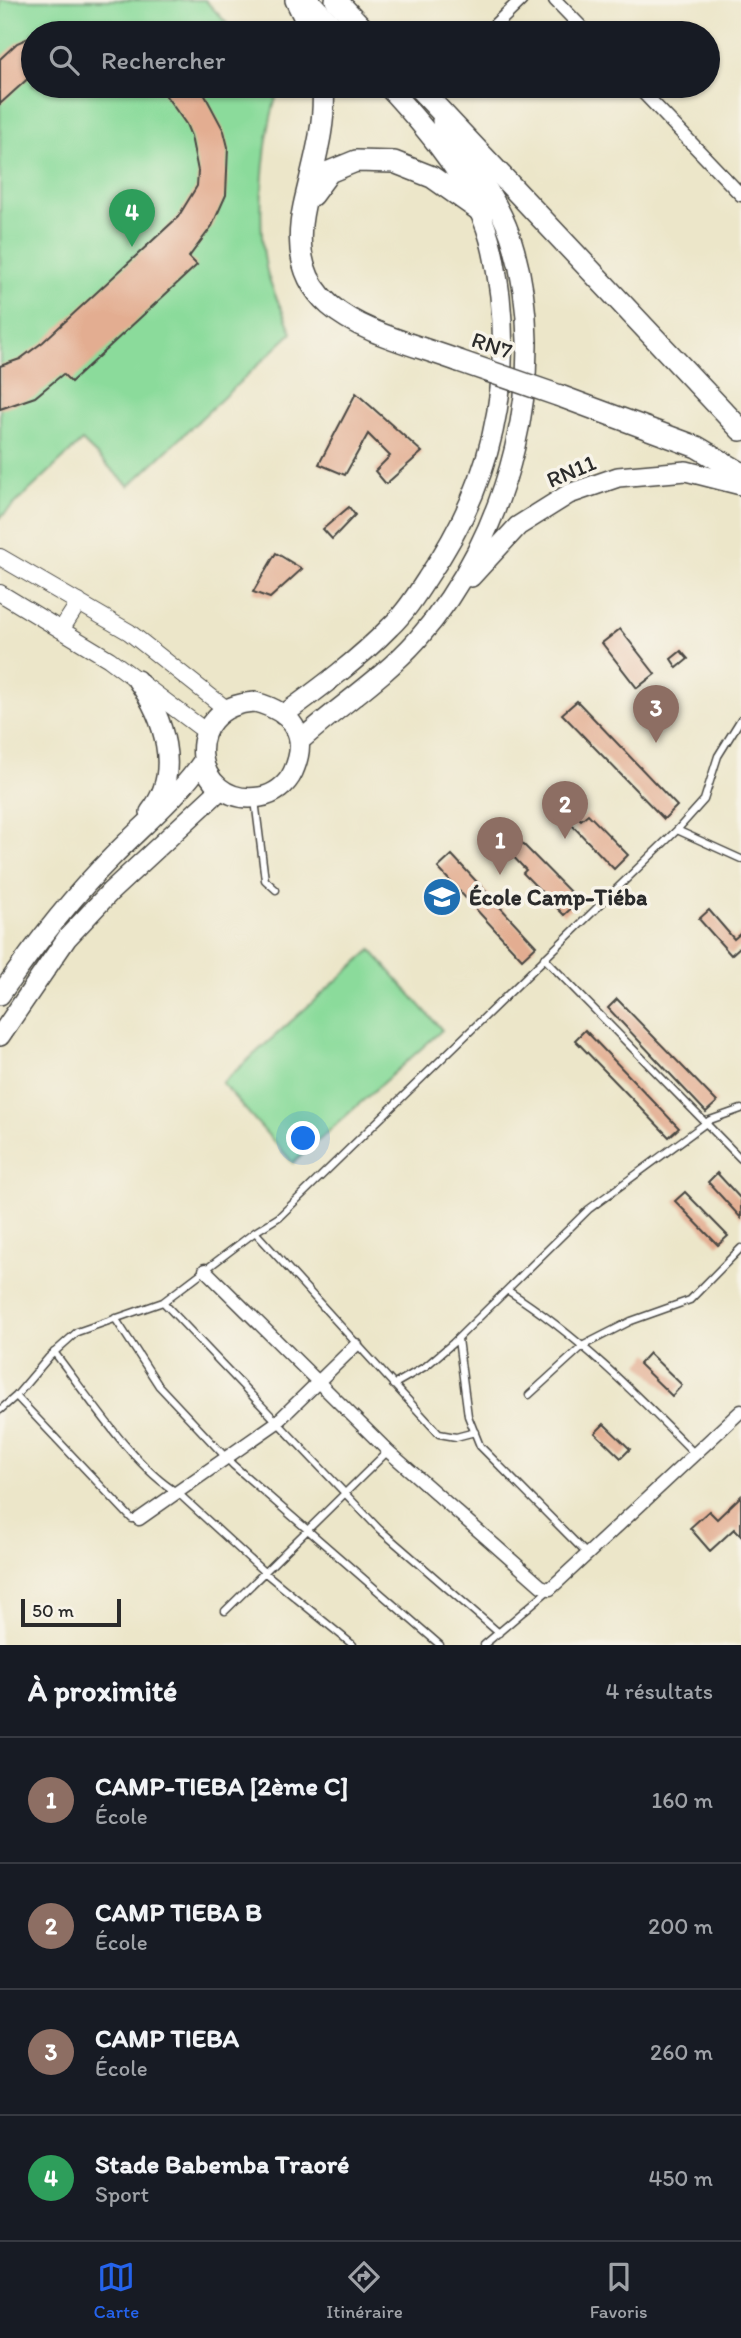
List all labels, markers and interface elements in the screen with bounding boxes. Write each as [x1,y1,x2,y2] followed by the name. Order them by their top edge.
[21,21,720,98] search box
[45,41,83,79] icon: search
[101,44,225,76] text: Rechercher
[109,189,155,247] pin: 4
[468,325,516,365] street label: RN7
[542,448,600,494] street label: RN11
[633,685,679,743] pin: 3
[542,781,588,839] pin: 2
[477,817,523,875] pin: 1
[421,876,463,918] school or university icon: École Camp-Tiéba
[469,883,648,911] place label: École Camp-Tiéba
[286,1121,320,1155] your location
[21,1596,121,1628] scale bar
[32,1599,74,1622] text: 50 m
[28,1672,177,1709] text: À proximité
[606,1677,713,1705] text: 4 résultats
[95,1770,348,1802] text: CAMP-TIEBA [2ème C]
[46,1786,56,1814] text: 1
[651,1786,713,1814] text: 160 m
[95,1802,148,1830] text: École
[95,1896,262,1928] text: CAMP TIEBA B
[45,1912,57,1940] text: 2
[648,1912,713,1940] text: 200 m
[95,1928,148,1956] text: École
[95,2022,239,2054] text: CAMP TIEBA
[45,2038,57,2066] text: 3
[650,2038,713,2066] text: 260 m
[95,2054,148,2082] text: École
[95,2148,349,2180] text: Stade Babemba Traoré
[44,2164,58,2192] text: 4
[648,2164,713,2192] text: 450 m
[95,2180,149,2208] text: Sport
[93,2258,139,2323] tab: Carte
[326,2258,403,2323] tab: Itinéraire
[590,2258,648,2323] tab: Favoris

